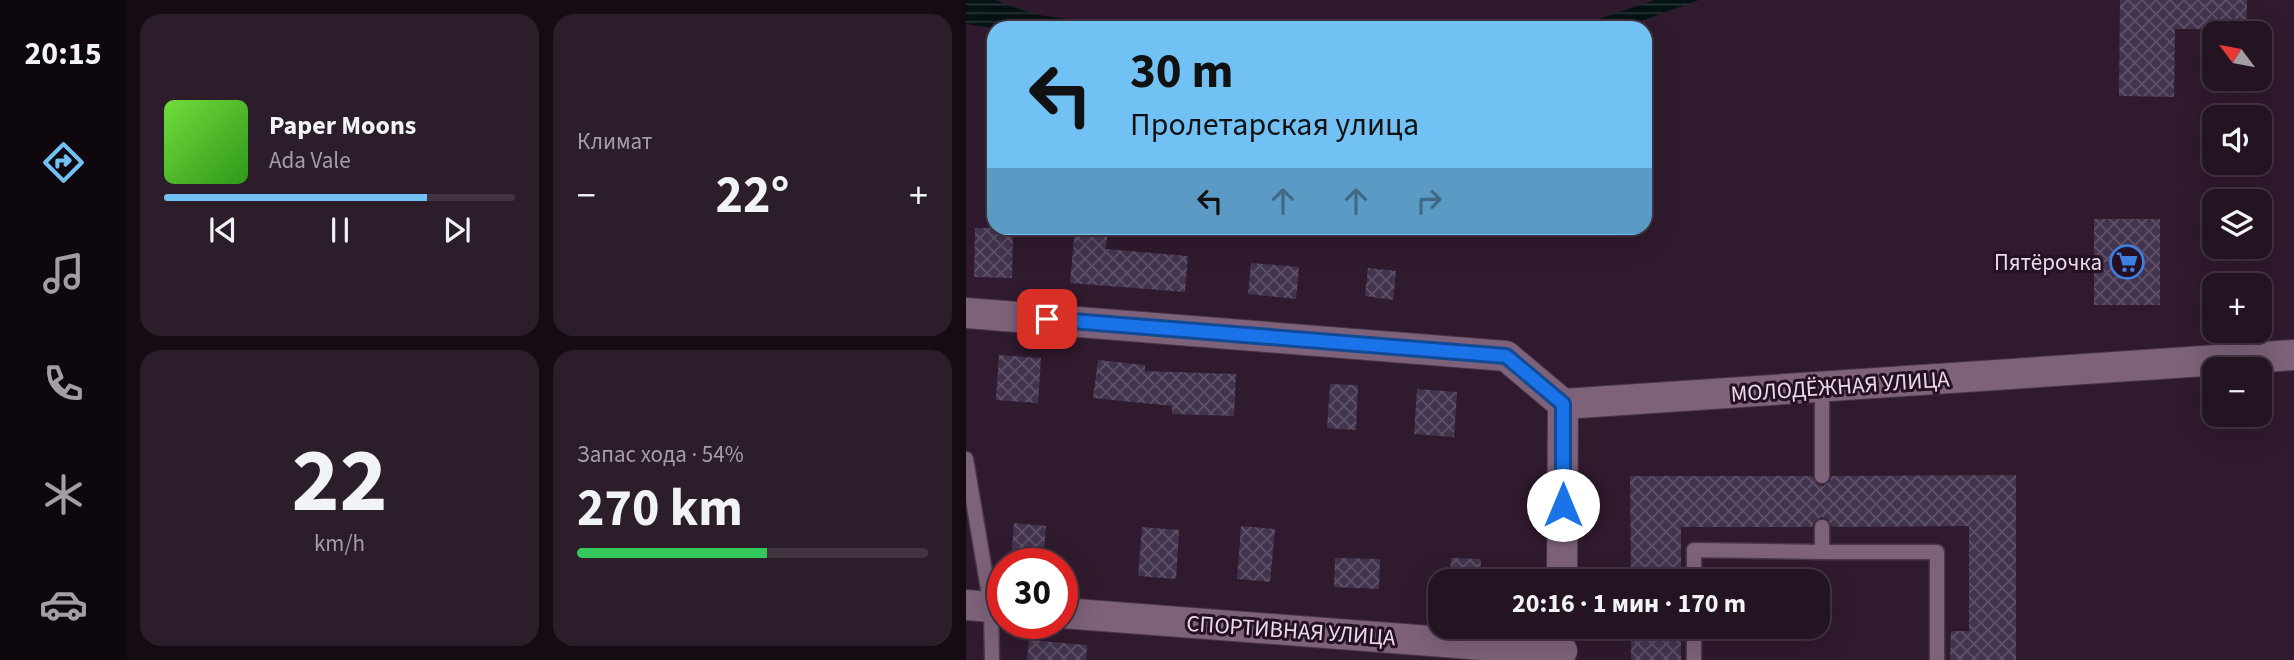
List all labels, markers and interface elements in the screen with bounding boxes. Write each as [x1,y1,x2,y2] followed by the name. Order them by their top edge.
[2202,21,2272,91] north arrow
[2202,21,2272,427] map controls
[24,31,102,77] text: 20:15
[1130,37,1234,107] text: 30 m
[1015,49,1106,140] icon: left
[1130,102,1419,148] text: Пролетарская улица
[2202,105,2272,175] button: sound
[269,107,416,144] text: Paper Moons
[577,125,652,158] text: Климат
[39,138,88,187] icon: directions
[269,144,351,177] text: Ada Vale
[716,159,789,233] text: 22°
[577,169,596,223] text: −
[909,169,928,223] text: +
[1191,182,1229,220] icon: left
[1264,182,1302,220] icon: ahead
[1337,182,1375,220] icon: ahead
[1410,182,1448,220] icon: right
[2202,189,2272,259] button: layers
[204,211,242,249] icon: previous
[321,211,359,249] icon: pause
[438,211,476,249] icon: next
[2108,243,2146,281] supermarket icon: Пятёрочка
[1994,246,2102,279] place label: Пятёрочка
[39,249,88,298] icon: music
[2202,273,2272,343] button: +
[1017,289,1077,349] pin
[1028,300,1066,338] icon: arrive
[2202,357,2272,427] button: −
[39,359,88,408] icon: phone
[1729,362,1951,411] street label: МОЛОДЁЖНАЯ УЛИЦА
[291,417,388,546] text: 22
[577,438,744,471] text: Запас хода · 54%
[1526,468,1600,542] position arrow
[39,470,88,519] icon: climate
[577,472,743,546] text: 270 km
[314,527,365,560] text: km/h
[987,548,1078,639] speed limit sign: 30
[39,580,88,629] icon: car
[1512,585,1746,622] text: 20:16 · 1 мин · 170 m
[1185,607,1397,654] street label: СПОРТИВНАЯ УЛИЦА

